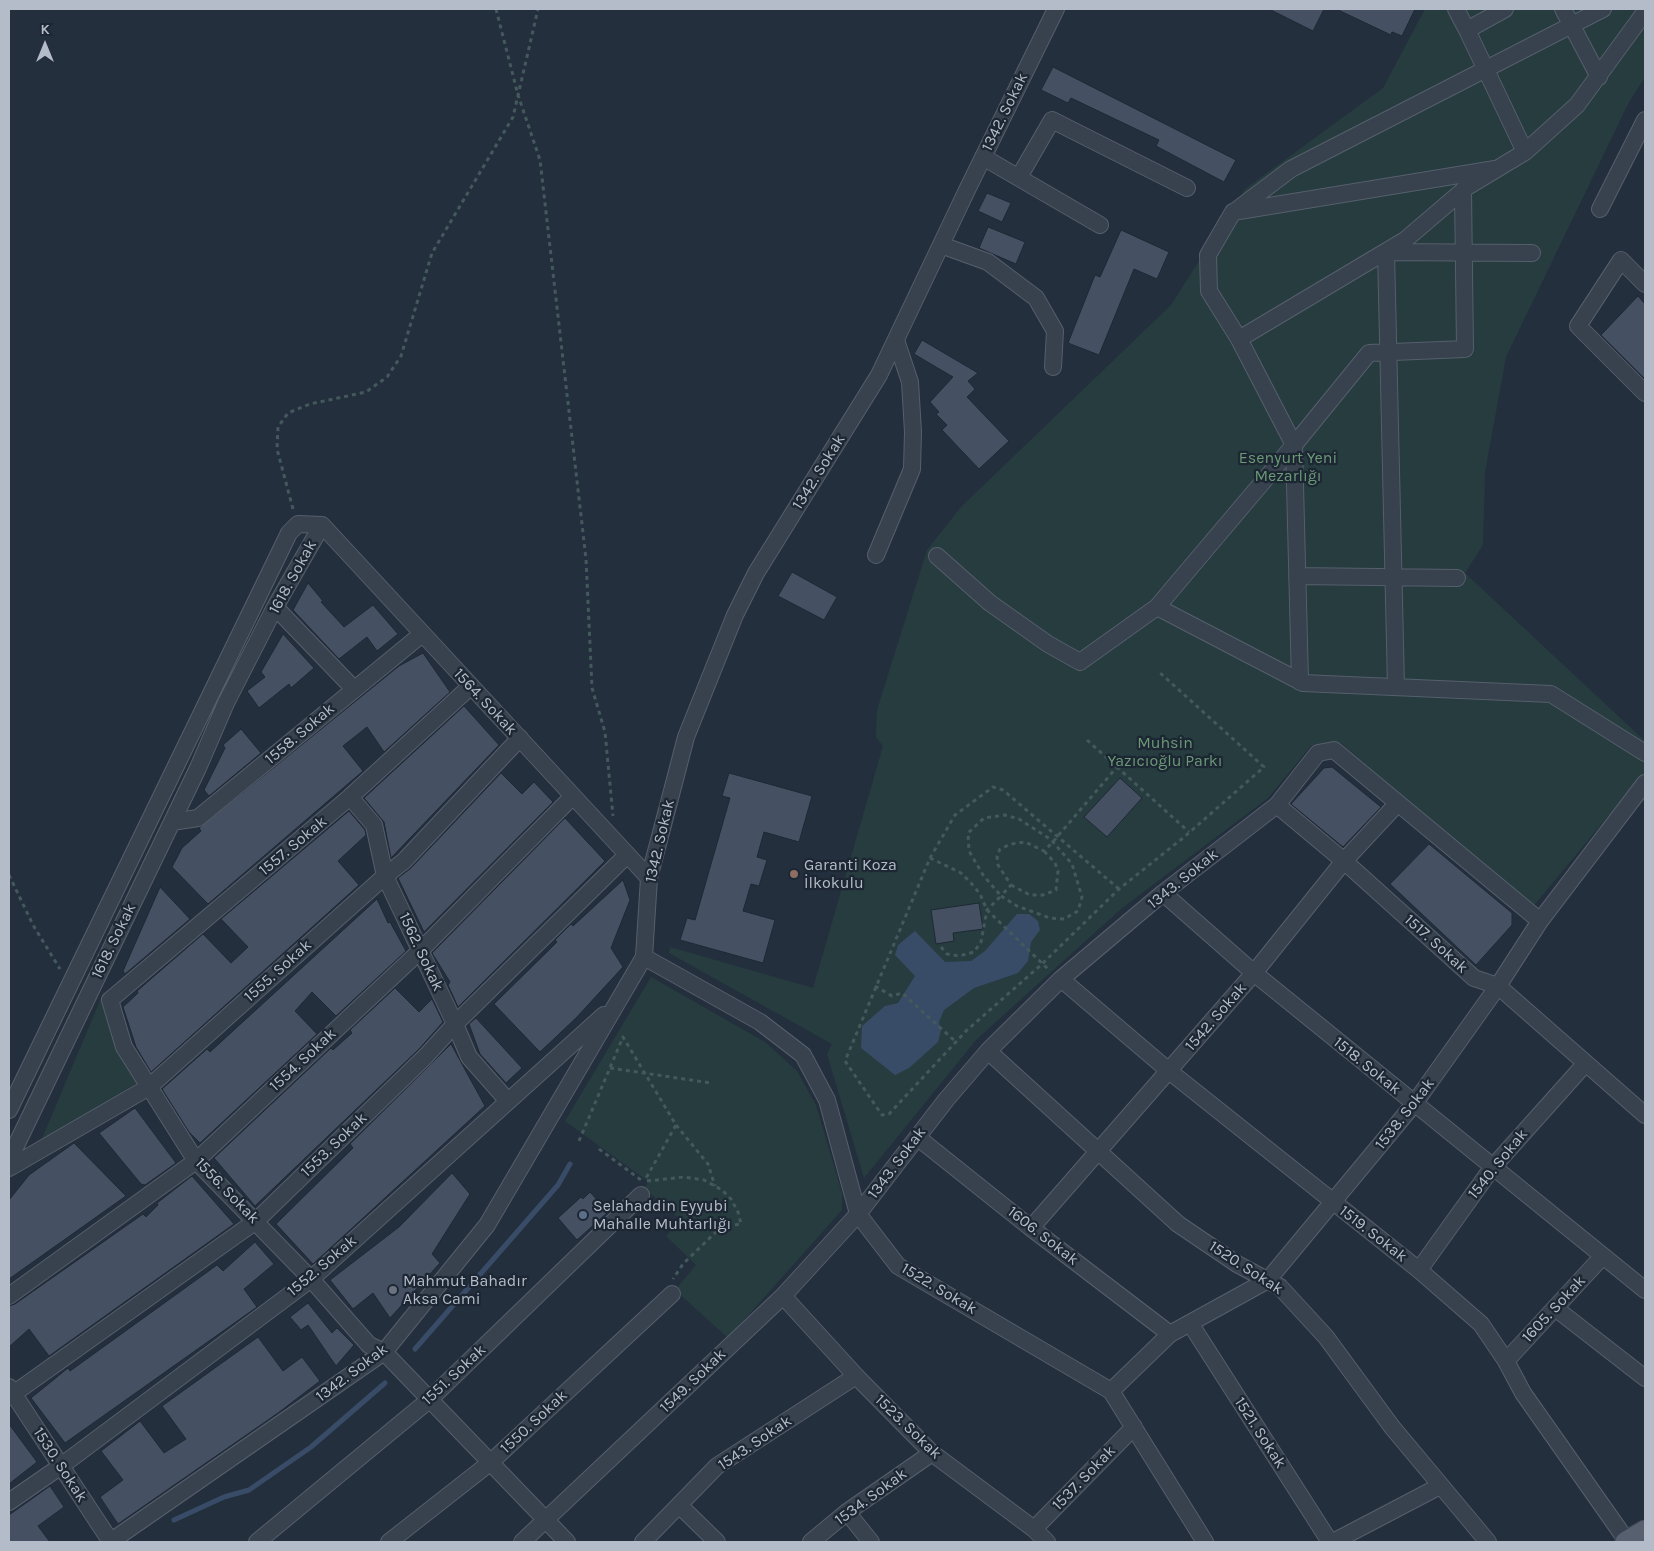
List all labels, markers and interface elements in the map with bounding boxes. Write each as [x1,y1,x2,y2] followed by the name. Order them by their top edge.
[20,20,70,70] north arrow
[40,21,50,38] text: K
[978,70,1032,154] street label: 1342. Sokak
[788,431,850,513] street label: 1342. Sokak
[1239,448,1337,486] park label: Esenyurt Yeni Mezarlığı
[265,537,321,617] street label: 1618. Sokak
[449,665,521,739] street label: 1564. Sokak
[261,699,339,769] street label: 1558. Sokak
[1108,733,1222,771] park label: Muhsin Yazıcıoğlu Parkı
[641,797,679,885] street label: 1342. Sokak
[255,812,331,880] street label: 1557. Sokak
[1144,845,1222,913] street label: 1343. Sokak
[804,855,897,893] place label: Garanti Koza İlkokulu
[788,868,800,880] marker: Garanti Koza İlkokulu
[88,900,140,982] street label: 1618. Sokak
[394,910,448,994] street label: 1562. Sokak
[1400,910,1472,978] street label: 1517. Sokak
[240,936,316,1006] street label: 1555. Sokak
[1181,979,1251,1055] street label: 1542. Sokak
[266,1024,340,1096] street label: 1554. Sokak
[1329,1033,1405,1099] street label: 1518. Sokak
[1371,1074,1439,1154] street label: 1538. Sokak
[297,1109,371,1181] street label: 1553. Sokak
[864,1123,930,1203] street label: 1343. Sokak
[1464,1125,1532,1203] street label: 1540. Sokak
[191,1154,263,1228] street label: 1556. Sokak
[593,1196,731,1234] place label: Selahaddin Eyyubi Mahalle Muhtarlığı
[1004,1202,1082,1270] street label: 1606. Sokak
[1335,1202,1411,1266] street label: 1519. Sokak
[577,1209,589,1221] marker: Selahaddin Eyyubi Mahalle Muhtarlığı
[283,1231,361,1301] street label: 1552. Sokak
[1205,1237,1287,1299] street label: 1520. Sokak
[898,1259,980,1319] street label: 1522. Sokak
[403,1271,527,1309] place label: Mahmut Bahadır Aksa Cami
[1518,1271,1590,1347] street label: 1605. Sokak
[387,1284,399,1296] marker: Mahmut Bahadır Aksa Cami
[312,1340,392,1406] street label: 1342. Sokak
[418,1341,490,1409] street label: 1551. Sokak
[656,1345,730,1417] street label: 1549. Sokak
[496,1386,572,1458] street label: 1550. Sokak
[871,1391,945,1463] street label: 1523. Sokak
[1230,1394,1290,1472] street label: 1521. Sokak
[715,1411,795,1475] street label: 1543. Sokak
[29,1424,91,1506] street label: 1530. Sokak
[1048,1441,1120,1515] street label: 1537. Sokak
[831,1464,911,1530] street label: 1534. Sokak

